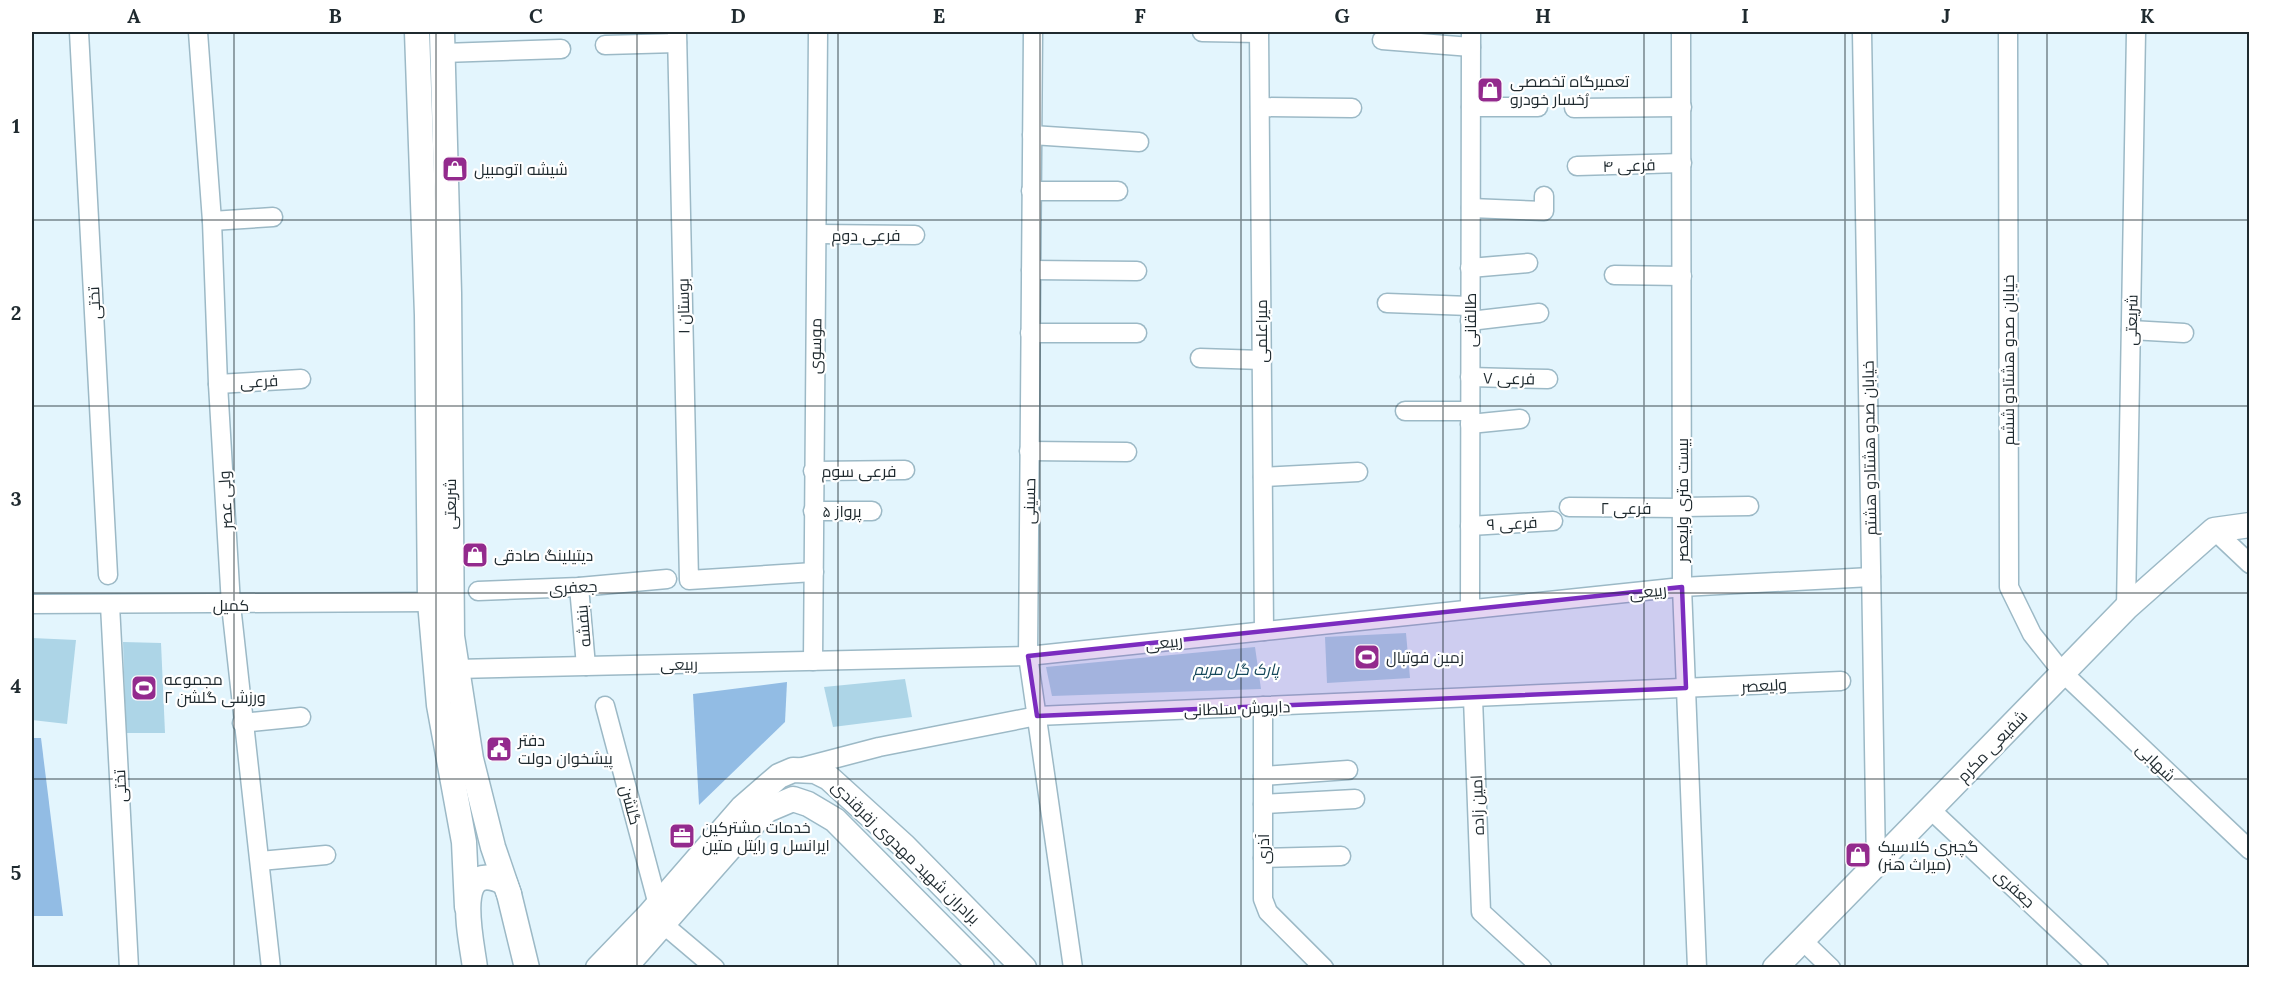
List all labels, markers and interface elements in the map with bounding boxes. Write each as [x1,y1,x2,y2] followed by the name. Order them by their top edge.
[127,3,141,28] text: A
[328,3,342,28] text: B
[529,3,543,28] text: C
[730,3,746,28] text: D
[933,3,945,28] text: E
[1134,3,1146,28] text: F
[1334,3,1350,28] text: G
[1535,3,1551,28] text: H
[1741,3,1749,28] text: I
[1941,3,1951,28] text: J
[2140,3,2155,28] text: K
[1510,71,1630,109] place label: تعمیرگاه تخصصی رُخسار خودرو
[1475,75,1505,105] shop icon: تعمیرگاه تخصصی رُخسار خودرو
[12,113,20,138] text: 1
[440,154,470,184] shop icon: شیشه اتومبیل
[1602,154,1656,177] street label: فرعی ۴
[474,159,568,180] place label: شیشه اتومبیل
[832,225,900,247] street label: فرعی دوم
[1998,275,2020,445] street label: خیابان صدو هشتادو ششم
[673,278,694,334] street label: بوستان ۱
[83,285,106,320] street label: تختی
[1460,293,1481,347] street label: طالقانی
[2121,294,2142,346] street label: شریعتی
[1251,299,1272,363] street label: میراعلمی
[11,300,21,325] text: 2
[805,318,826,374] street label: موسوی
[1857,360,1883,536] street label: خیابان صدو هشتادو هشتم
[1483,368,1535,389] street label: فرعی ۷
[239,370,279,393] street label: فرعی
[1672,438,1693,563] street label: بیست متری ولیعصر
[822,461,896,483] street label: فرعی سوم
[213,470,238,531] street label: ولی عصر
[440,478,461,530] street label: شریعتی
[1019,478,1040,524] street label: حسینی
[10,486,22,511] text: 3
[1601,498,1651,519] street label: فرعی ۲
[822,501,862,523] street label: پرواز ۵
[1486,512,1538,535] street label: فرعی ۹
[460,540,490,570] shop icon: دیتیلینگ صادقی
[494,545,593,566] place label: دیتیلینگ صادقی
[548,576,598,599] street label: جعفری
[1628,579,1668,604] street label: ربیعی
[213,595,249,616] street label: کمیل
[571,604,595,648] street label: بنفشه
[1144,630,1184,655] street label: ربیعی
[1352,642,1382,672] sports icon: زمین فوتبال
[1386,647,1464,668] place label: زمین فوتبال
[660,654,698,675] street label: ربیعی
[1192,659,1280,681] park label: پارک گل مریم
[164,669,266,708] place label: مجموعه ورزشی گلشن ۲
[11,673,22,698] text: 4
[129,673,159,703] sports icon: مجموعه ورزشی گلشن ۲
[1740,674,1787,696] street label: ولیعصر
[1183,696,1291,721] street label: داریوش سلطانی
[1953,706,2033,788] street label: شفیعی مکرم
[517,730,613,770] place label: دفتر پیشخوان دولت
[484,734,514,764] public building icon: دفتر پیشخوان دولت
[2131,739,2180,786] street label: شهابی
[109,768,132,803] street label: تختی
[1466,775,1489,835] street label: امین زاده
[827,776,984,929] street label: برادران شهید مهدوی زفرقندی
[615,783,646,827] street label: گلشن
[702,817,830,856] place label: خدمات مشترکین ایرانسل و رایتل متین
[667,821,697,851] office icon: خدمات مشترکین ایرانسل و رایتل متین
[1253,833,1274,864] street label: آذری
[1878,836,1978,875] place label: گچبری کلاسیک (میراث هنر)
[1843,840,1873,870] shop icon: گچبری کلاسیک (میراث هنر)
[11,860,22,885] text: 5
[1990,864,2040,913] street label: جعفری

